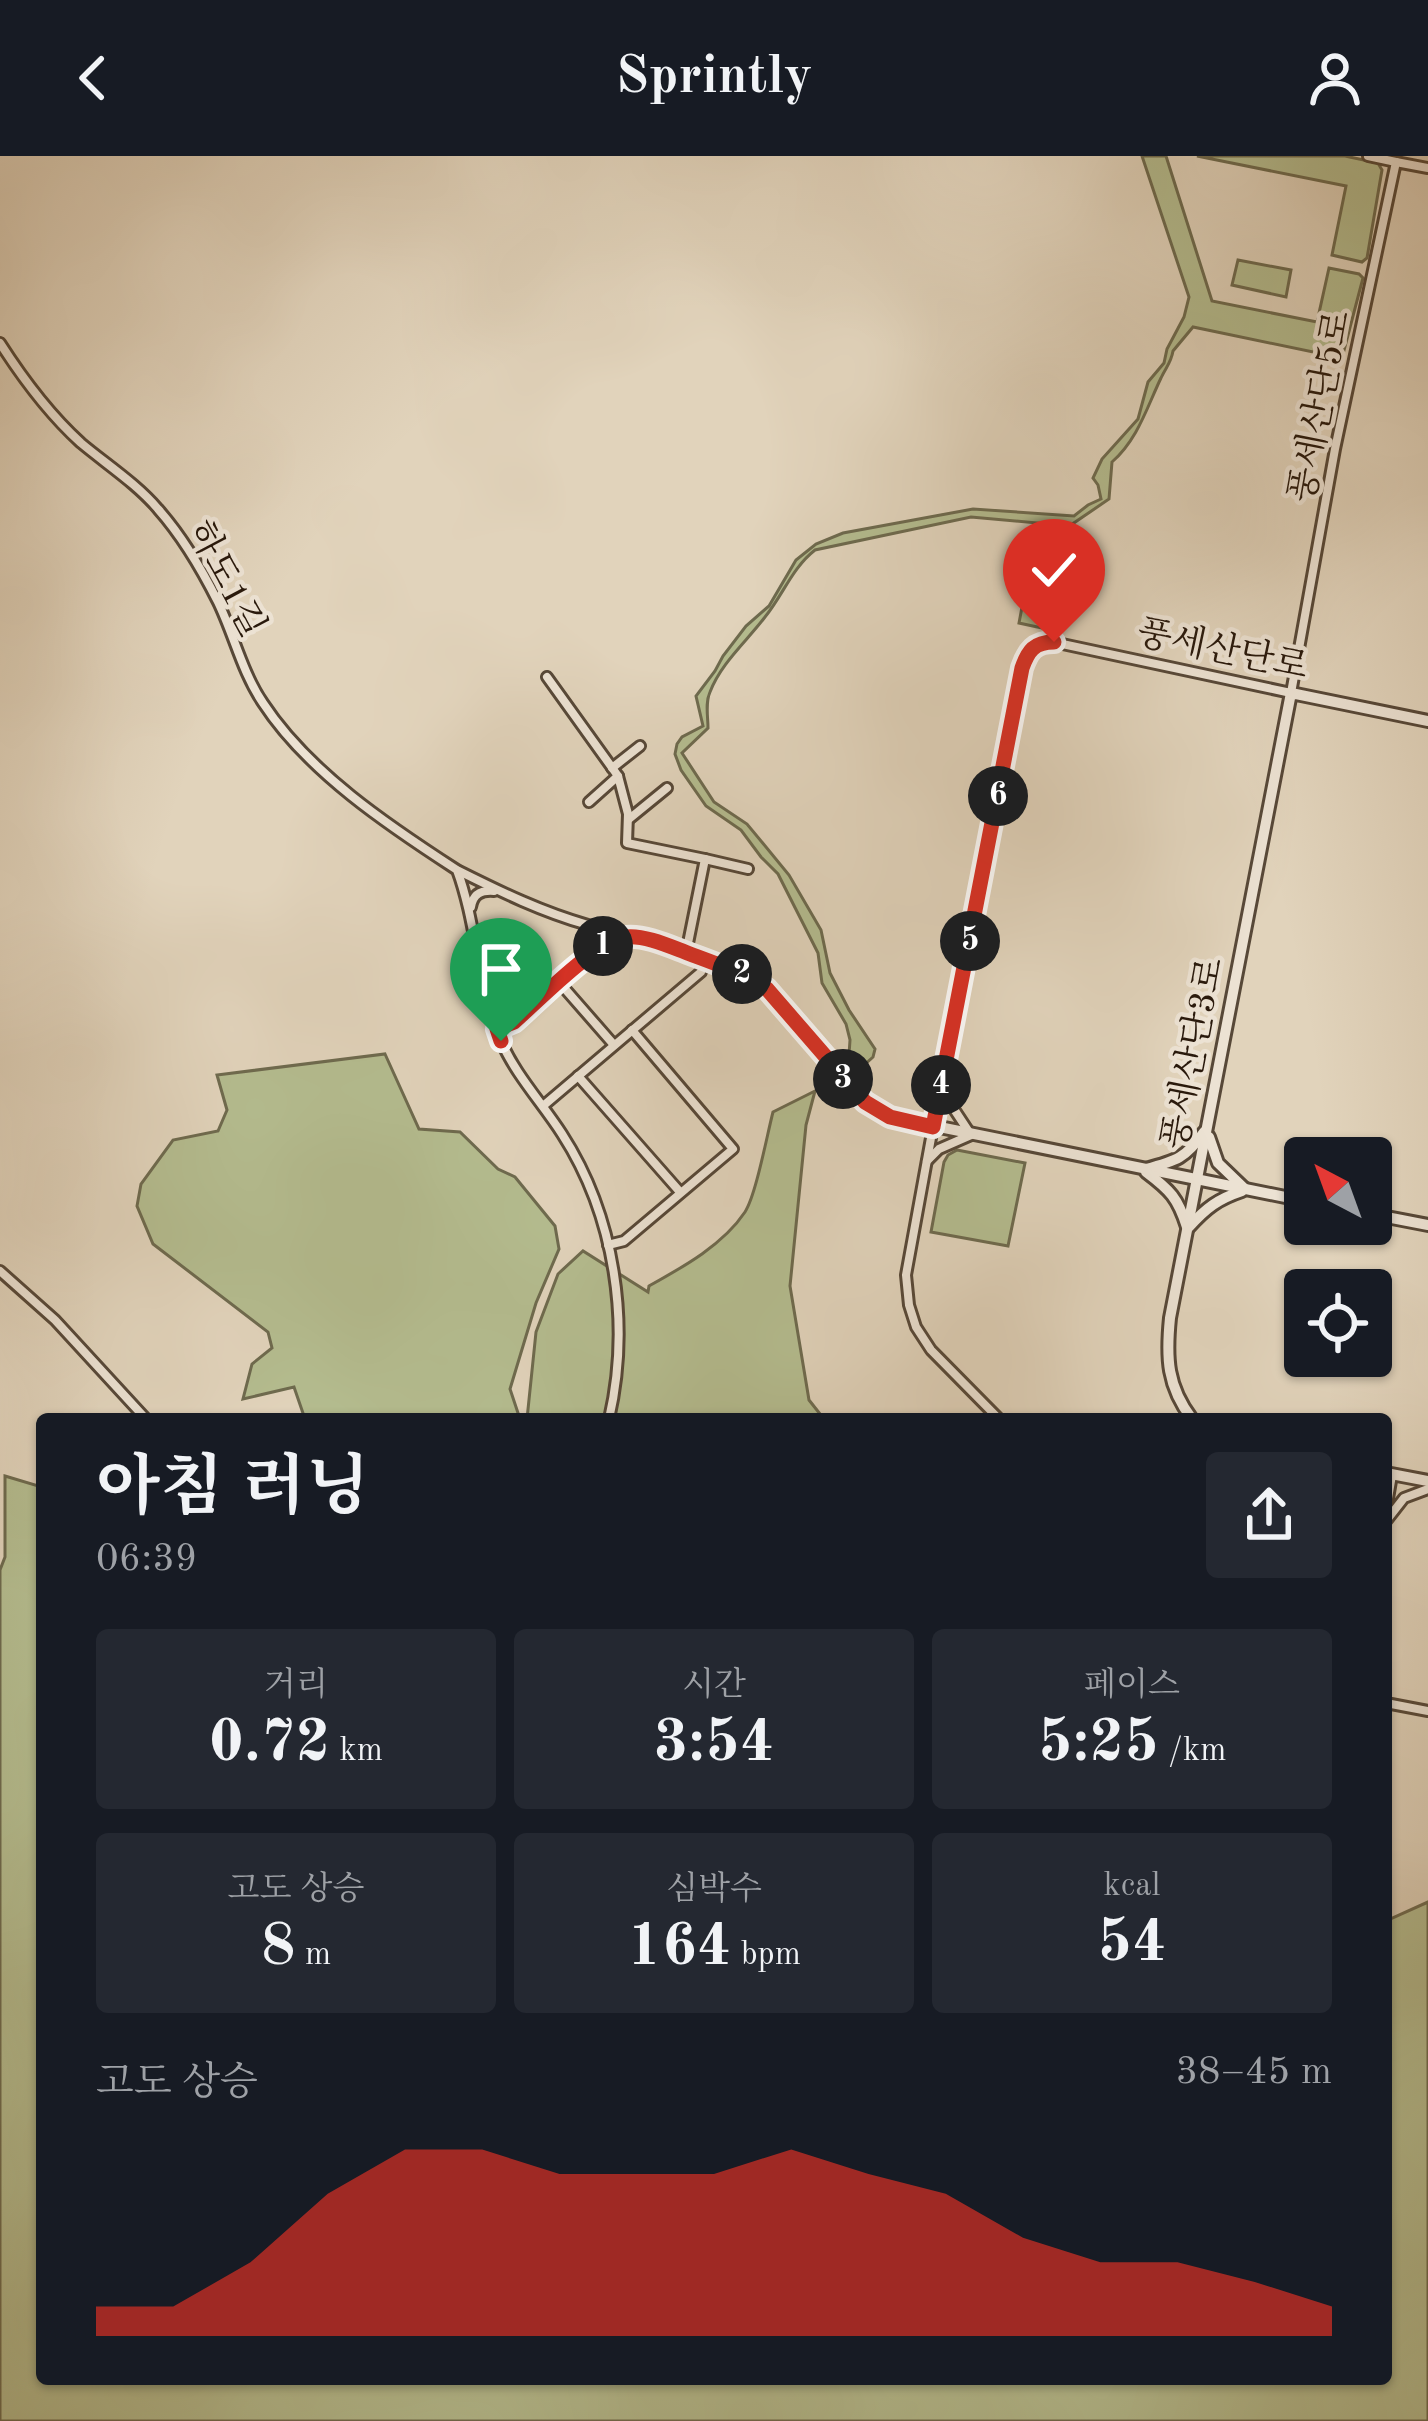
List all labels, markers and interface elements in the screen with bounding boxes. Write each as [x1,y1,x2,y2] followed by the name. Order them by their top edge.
[60,45,126,111] icon: back
[1302,45,1368,111] icon: person
[616,51,812,105] text: Sprintly
[1282,307,1358,506] street label: 풍세산단5로
[179,514,273,644] street label: 하도1길
[1003,519,1105,642] pin
[1021,537,1087,603] icon: check
[1133,612,1312,688] street label: 풍세산단로
[968,766,1028,826] pin: 6
[988,779,1008,812] text: 6
[940,911,1000,971] pin: 5
[573,916,633,976] pin: 1
[450,918,552,1041] pin
[960,924,980,957] text: 5
[593,929,613,962] text: 1
[468,936,534,1002] icon: arrive
[712,944,772,1004] pin: 2
[1155,954,1231,1153] street label: 풍세산단3로
[732,957,752,990] text: 2
[813,1049,873,1109] pin: 3
[911,1055,971,1115] pin: 4
[833,1062,853,1095] text: 3
[931,1068,951,1101] text: 4
[1284,1137,1392,1245] north arrow
[1284,1137,1392,1377] map controls
[1284,1269,1392,1377] button: locate
[1206,1452,1332,1578] button: share
[96,1458,370,1524] text: 아침 러닝
[96,1540,197,1579] text: 06:39
[264,1670,328,1703] text: 거리
[682,1670,746,1703] text: 시간
[1084,1670,1180,1703] text: 페이스
[209,1714,330,1774] text: 0.72
[653,1714,775,1774] text: 3:54
[1038,1714,1159,1774] text: 5:25
[330,1735,383,1768] text: km
[1159,1735,1226,1768] text: /km
[1104,1870,1160,1903] text: kcal
[228,1874,364,1907] text: 고도 상승
[666,1874,762,1907] text: 심박수
[1097,1914,1167,1974] text: 54
[261,1918,296,1978] text: 8
[627,1918,731,1978] text: 164
[296,1939,331,1972] text: m
[731,1939,801,1972] text: bpm
[1175,2053,1332,2092] text: 38–45 m
[96,2064,258,2103] text: 고도 상승

